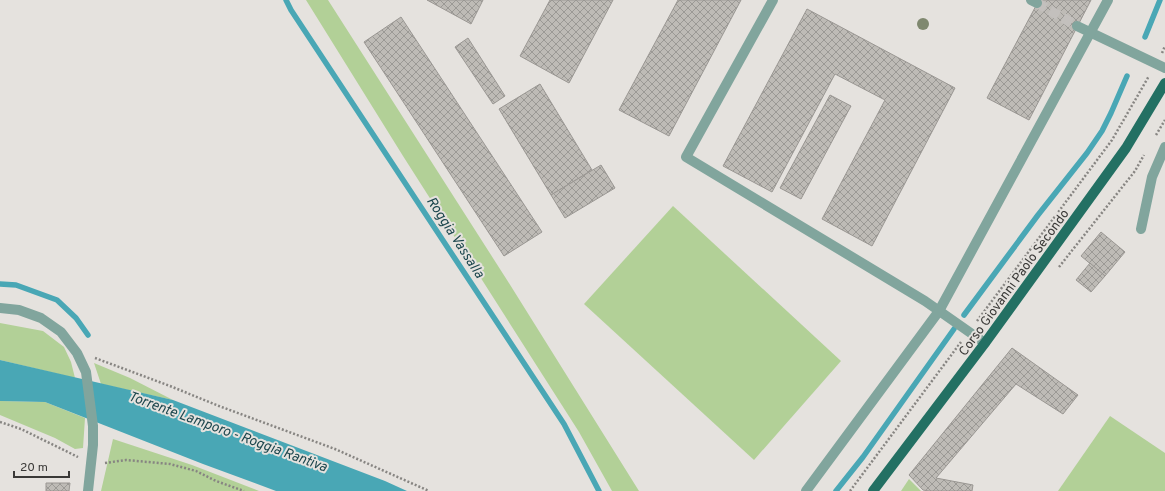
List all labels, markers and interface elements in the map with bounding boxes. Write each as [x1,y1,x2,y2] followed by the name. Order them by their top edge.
[422,194,488,282] water label: Roggia Vassalla
[956,207,1073,360] street label: Corso Giovanni Paolo Secondo
[126,388,330,477] water label: Torrente Lamporo - Roggia Rantiva
[14,453,69,479] scale bar
[20,460,48,476] text: 20 m

